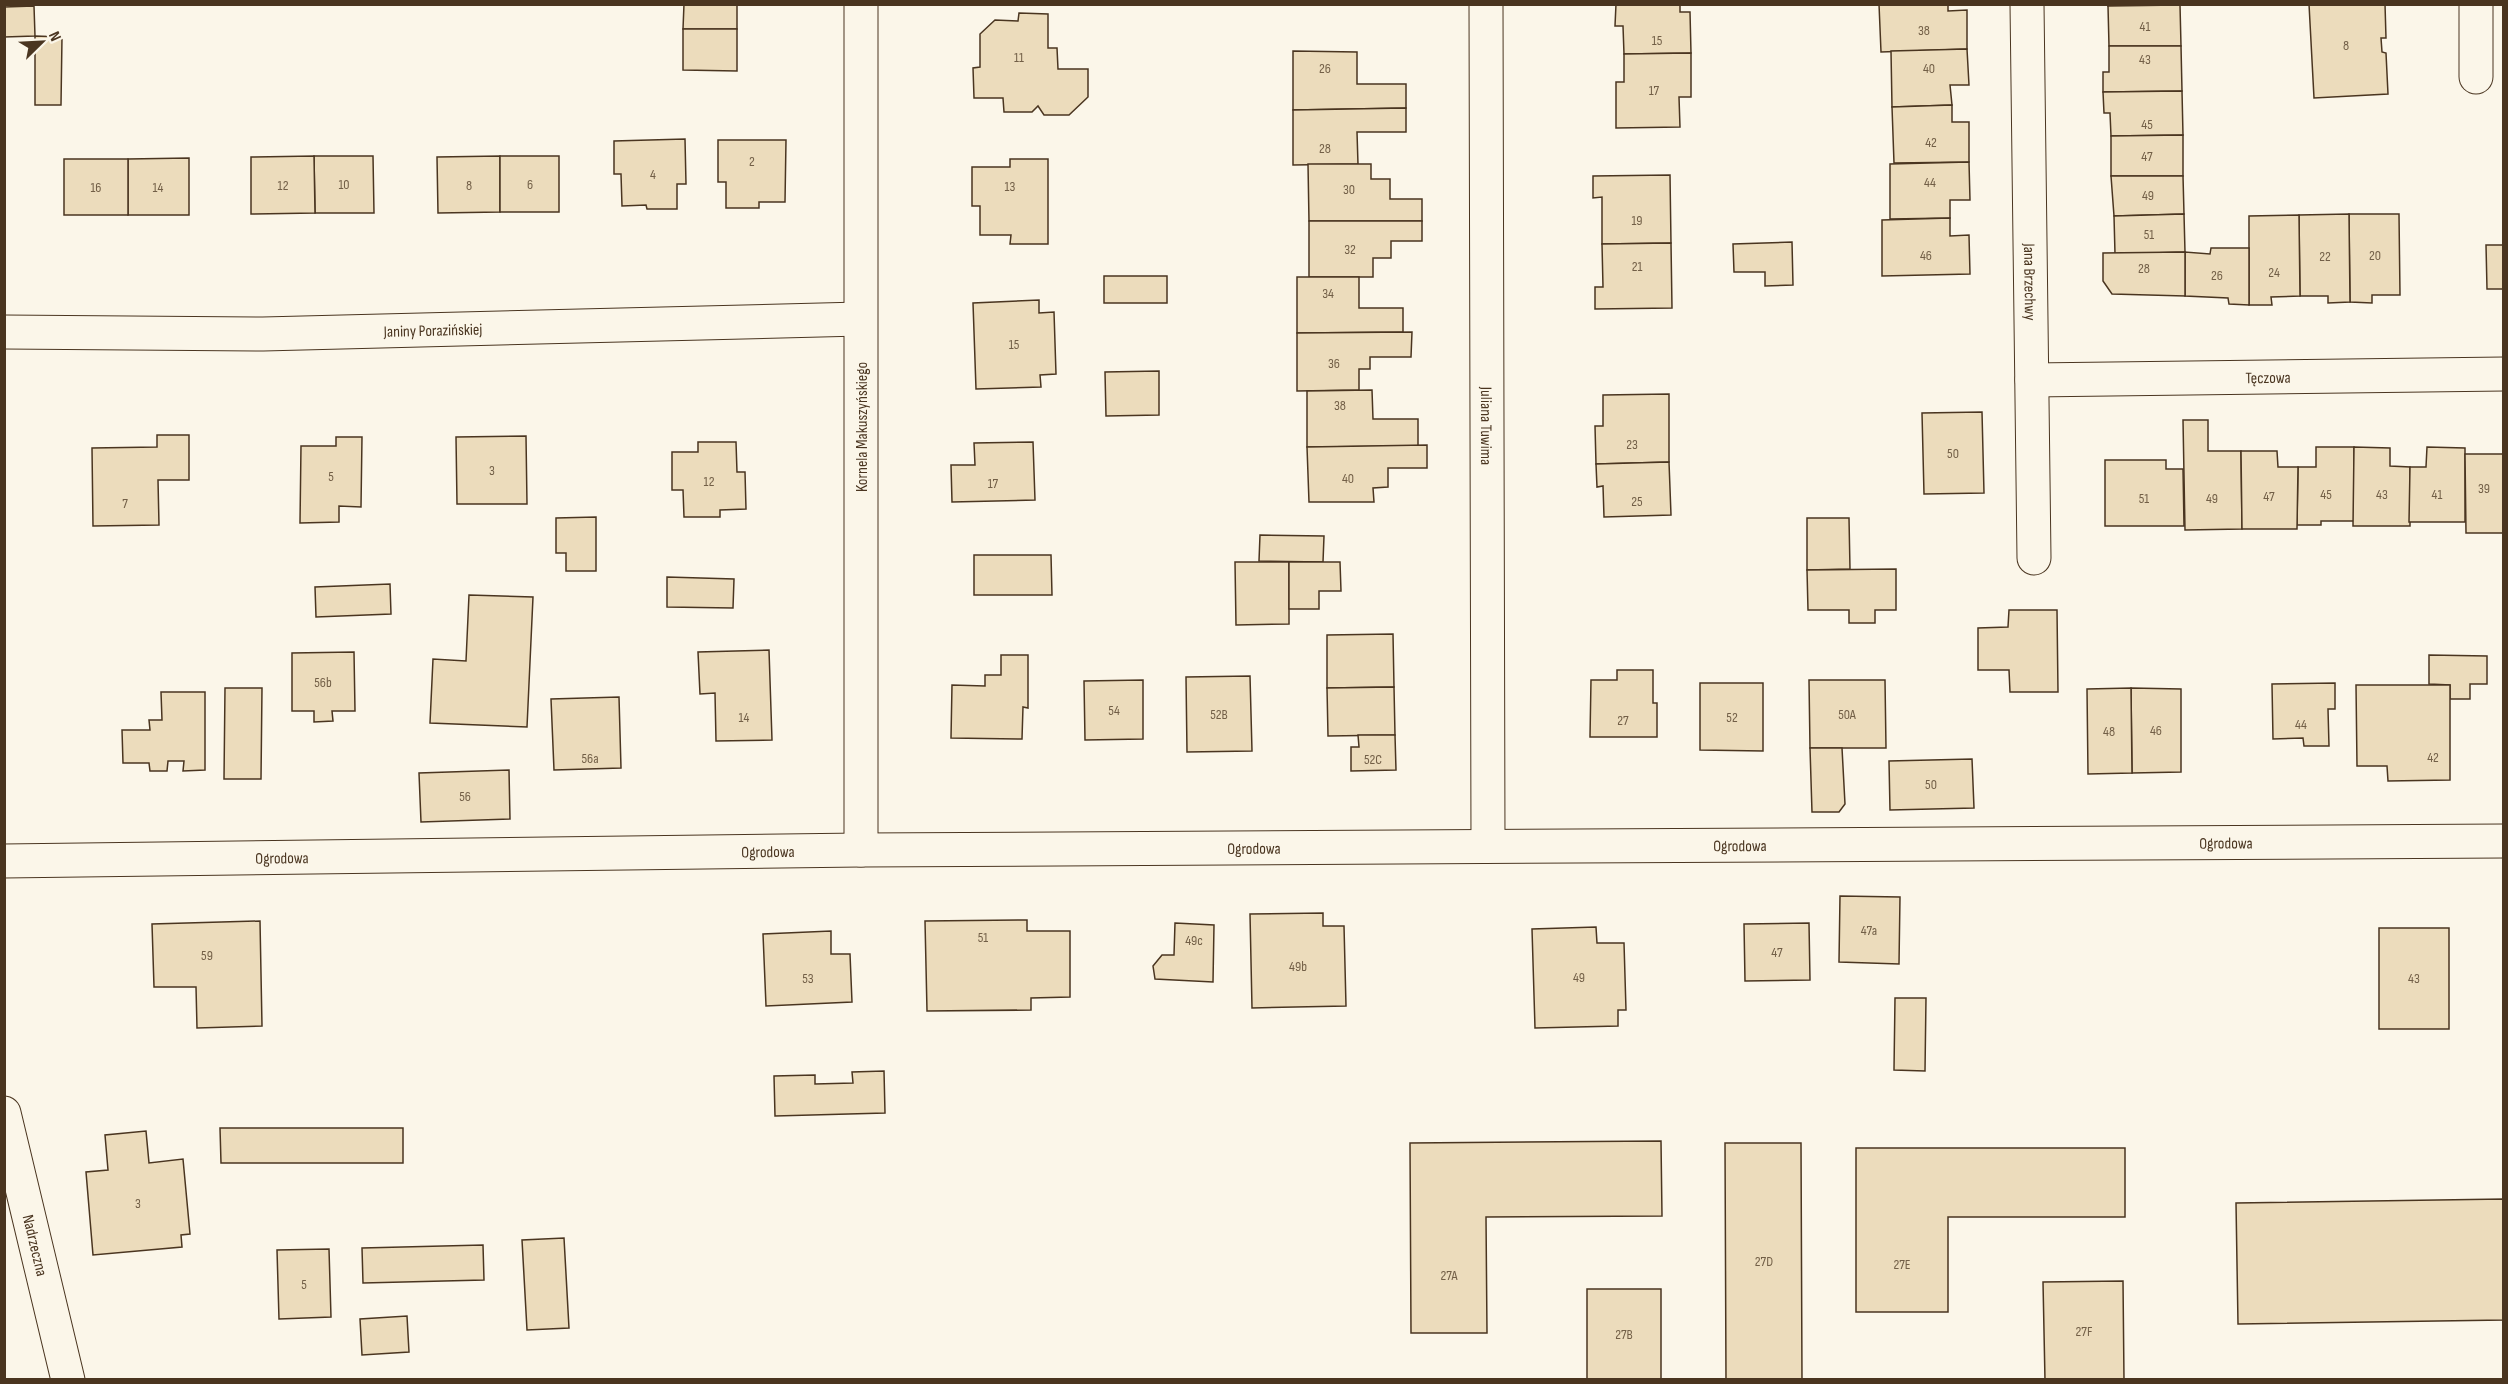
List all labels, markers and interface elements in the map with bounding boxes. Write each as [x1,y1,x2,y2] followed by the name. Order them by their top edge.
[12,12,72,72] north arrow
[2140,18,2150,35] house number: 41
[1918,22,1930,39] house number: 38
[44,29,65,44] text: N
[1652,32,1663,49] house number: 15
[2343,37,2349,54] house number: 8
[1014,49,1024,66] house number: 11
[2139,51,2151,68] house number: 43
[1319,60,1331,77] house number: 26
[1923,60,1935,77] house number: 40
[1649,82,1660,99] house number: 17
[2141,116,2153,133] house number: 45
[1925,134,1937,151] house number: 42
[1319,140,1331,157] house number: 28
[2141,148,2153,165] house number: 47
[749,153,755,170] house number: 2
[650,166,656,183] house number: 4
[1924,174,1936,191] house number: 44
[338,176,350,193] house number: 10
[527,176,533,193] house number: 6
[278,177,289,194] house number: 12
[466,177,472,194] house number: 8
[1005,178,1016,195] house number: 13
[90,179,102,196] house number: 16
[153,179,164,196] house number: 14
[1343,181,1355,198] house number: 30
[2142,187,2154,204] house number: 49
[1631,212,1643,229] house number: 19
[2144,226,2154,243] house number: 51
[1344,241,1356,258] house number: 32
[2019,242,2039,321] street label: Jana Brzechwy
[1920,247,1932,264] house number: 46
[2369,247,2381,264] house number: 20
[2319,248,2331,265] house number: 22
[1632,258,1642,275] house number: 21
[2138,260,2150,277] house number: 28
[2268,264,2280,281] house number: 24
[2211,267,2223,284] house number: 26
[1322,285,1334,302] house number: 34
[382,320,483,342] street label: Janiny Porazińskiej
[1009,336,1020,353] house number: 15
[1328,355,1340,372] house number: 36
[853,362,872,492] street label: Kornela Makuszyńskiego
[2245,369,2291,388] street label: Tęczowa
[1476,386,1495,465] street label: Juliana Tuwima
[1334,397,1346,414] house number: 38
[1626,436,1638,453] house number: 23
[1947,445,1959,462] house number: 50
[489,462,495,479] house number: 3
[328,468,334,485] house number: 5
[1342,470,1354,487] house number: 40
[704,473,715,490] house number: 12
[988,475,999,492] house number: 17
[2478,480,2490,497] house number: 39
[2320,486,2332,503] house number: 45
[2376,486,2388,503] house number: 43
[2432,486,2442,503] house number: 41
[2263,488,2275,505] house number: 47
[2139,490,2149,507] house number: 51
[2206,490,2218,507] house number: 49
[1631,493,1643,510] house number: 25
[122,495,128,512] house number: 7
[314,674,332,691] house number: 56b
[1108,702,1120,719] house number: 54
[1210,706,1228,723] house number: 52B
[1838,706,1857,723] house number: 50A
[739,709,750,726] house number: 14
[1726,709,1738,726] house number: 52
[1617,712,1629,729] house number: 27
[2295,716,2307,733] house number: 44
[2150,722,2162,739] house number: 46
[2103,723,2115,740] house number: 48
[2427,749,2439,766] house number: 42
[581,750,599,767] house number: 56a
[1364,751,1382,768] house number: 52C
[1925,776,1937,793] house number: 50
[459,788,471,805] house number: 56
[2199,834,2253,854] street label: Ogrodowa
[1713,837,1767,856] street label: Ogrodowa
[1227,840,1281,859] street label: Ogrodowa
[741,843,795,863] street label: Ogrodowa
[255,849,309,869] street label: Ogrodowa
[1861,922,1877,939] house number: 47a
[978,929,988,946] house number: 51
[1185,932,1203,949] house number: 49c
[1771,944,1783,961] house number: 47
[201,947,213,964] house number: 59
[1289,958,1307,975] house number: 49b
[1573,969,1585,986] house number: 49
[802,970,814,987] house number: 53
[2408,970,2420,987] house number: 43
[135,1195,141,1212] house number: 3
[18,1213,51,1278] street label: Nadrzeczna
[1755,1253,1773,1270] house number: 27D
[1893,1256,1911,1273] house number: 27E
[1440,1267,1459,1284] house number: 27A
[301,1276,307,1293] house number: 5
[2076,1323,2093,1340] house number: 27F
[1615,1326,1633,1343] house number: 27B

